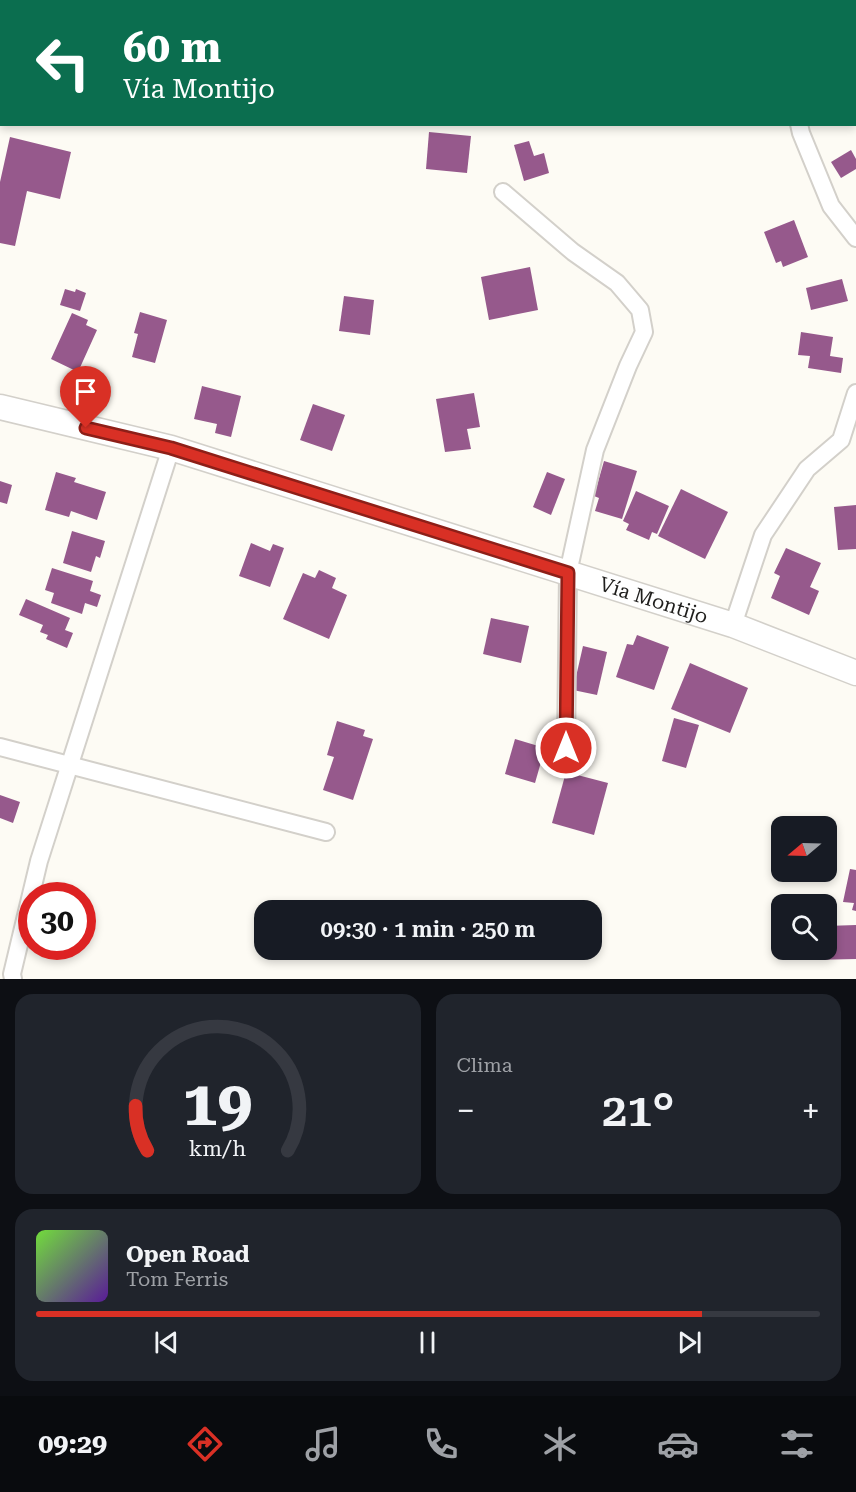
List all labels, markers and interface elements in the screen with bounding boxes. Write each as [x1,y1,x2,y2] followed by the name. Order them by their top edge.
[123,23,221,72] text: 60 m
[24,24,102,102] icon: left
[123,73,275,105] text: Vía Montijo
[60,366,111,428] pin
[69,375,102,408] icon: arrive
[597,572,711,628] street label: Vía Montijo
[534,716,598,780] position arrow
[771,816,837,882] north arrow
[771,816,837,960] map controls
[18,882,96,960] speed limit sign: 30
[771,894,837,960] button: search
[321,917,535,942] text: 09:30 · 1 min · 250 m
[457,1053,512,1077] text: Clima
[183,1067,253,1140] text: 19
[602,1084,675,1137] text: 21°
[457,1091,475,1130] text: −
[802,1091,820,1130] text: +
[189,1136,247,1161] text: km/h
[126,1242,249,1267] text: Open Road
[126,1267,228,1291] text: Tom Ferris
[150,1326,183,1359] icon: previous
[411,1326,444,1359] icon: pause
[673,1326,706,1359] icon: next
[184,1423,226,1465] icon: directions
[302,1423,344,1465] icon: music
[420,1423,462,1465] icon: phone
[539,1423,581,1465] icon: climate
[657,1423,699,1465] icon: car
[776,1423,818,1465] icon: filters
[38,1428,107,1460] text: 09:29

